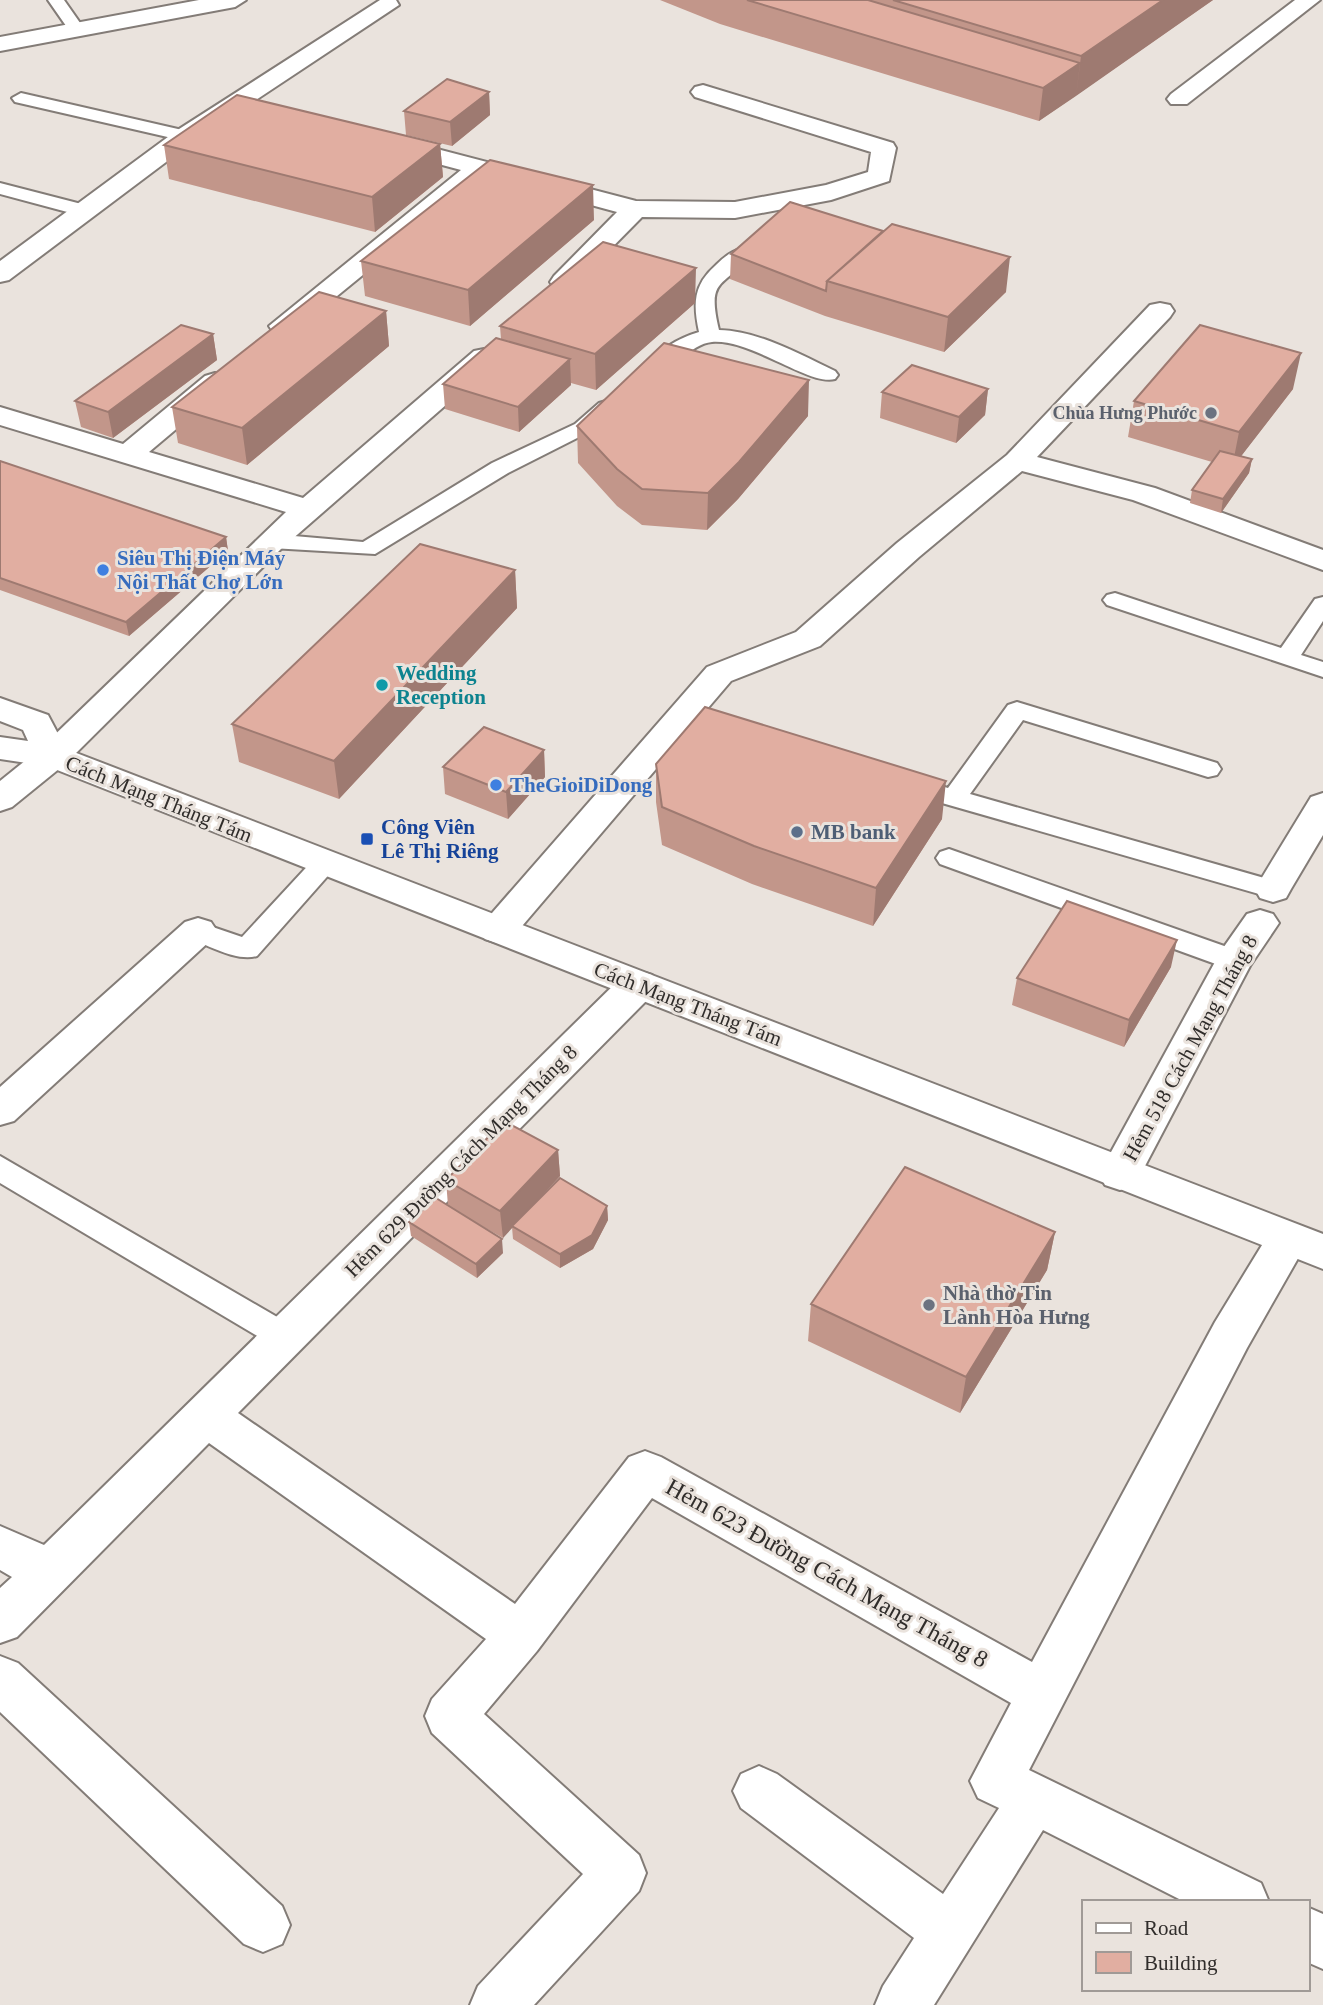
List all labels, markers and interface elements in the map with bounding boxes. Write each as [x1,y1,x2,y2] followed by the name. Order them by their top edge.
[1052,403,1197,423] place label: Chùa Hưng Phước
[1203,405,1219,421] marker: Chùa Hưng Phước
[117,546,286,594] place label: Siêu Thị Điện Máy Nội Thất Chợ Lớn
[95,562,111,578] marker: Siêu Thị Điện Máy Nội Thất Chợ Lớn
[396,661,486,709] place label: Wedding Reception
[374,677,390,693] marker: Wedding Reception
[62,751,256,847] street label: Cách Mạng Tháng Tám
[510,773,653,797] place label: TheGioiDiDong
[488,777,504,793] marker: TheGioiDiDong
[381,815,499,863] place label: Công Viên Lê Thị Riêng
[811,820,896,844] place label: MB bank
[789,824,805,840] marker: MB bank
[359,831,375,847] marker: Công Viên Lê Thị Riêng
[1118,931,1262,1165] street label: Hẻm 518 Cách Mạng Tháng 8
[591,957,785,1051] street label: Cách Mạng Tháng Tám
[340,1040,582,1282] street label: Hẻm 629 Đường Cách Mạng Tháng 8
[943,1281,1090,1329] place label: Nhà thờ Tin Lành Hòa Hưng
[921,1297,937,1313] marker: Nhà thờ Tin Lành Hòa Hưng
[662,1473,992,1673] street label: Hẻm 623 Đường Cách Mạng Tháng 8
[1082,1900,1309,1991] legend
[1144,1916,1189,1940] text: Road
[1144,1951,1218,1975] text: Building

